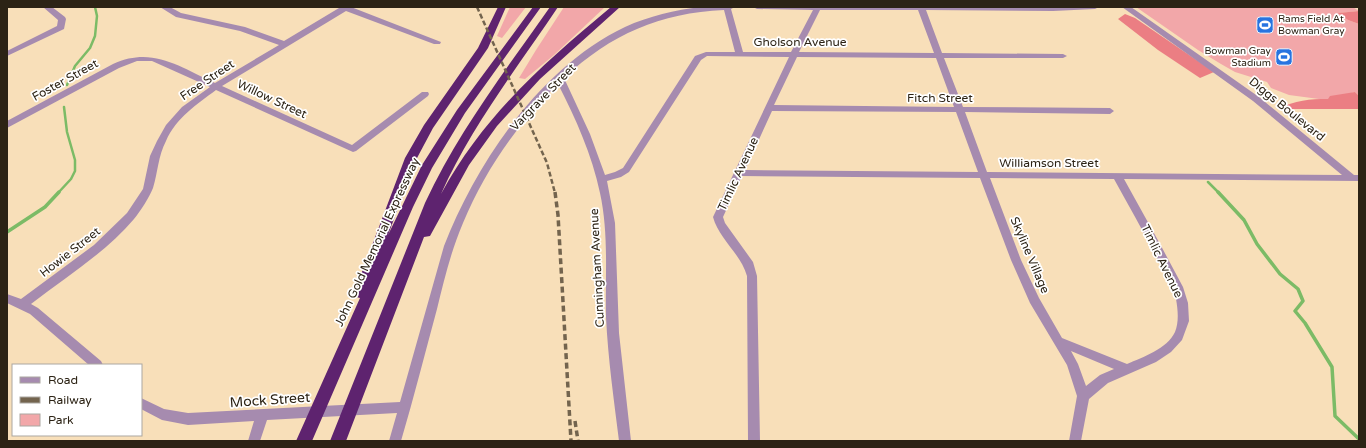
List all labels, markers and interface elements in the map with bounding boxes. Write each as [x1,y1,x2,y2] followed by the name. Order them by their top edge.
[1278,13,1345,37] place label: Rams Field At Bowman Gray
[1255,15,1275,35] sports icon: Rams Field At Bowman Gray
[753,35,847,49] street label: Gholson Avenue
[1204,45,1272,69] place label: Bowman Gray Stadium
[1274,47,1294,67] sports icon: Bowman Gray Stadium
[30,56,101,104] street label: Foster Street
[177,57,237,103] street label: Free Street
[507,60,579,134] street label: Vargrave Street
[1246,74,1328,144] street label: Diggs Boulevard
[235,77,309,121] street label: Willow Street
[907,91,973,105] street label: Fitch Street
[715,135,761,213] street label: Timlic Avenue
[332,155,423,329] street label: John Gold Memorial Expressway
[999,156,1099,170] street label: Williamson Street
[587,208,607,328] street label: Cunningham Avenue
[1008,215,1052,296] street label: Skyline Village
[1138,222,1186,300] street label: Timlic Avenue
[37,224,103,280] street label: Howie Street
[12,364,142,436] legend
[48,373,78,387] text: Road
[229,389,311,411] street label: Mock Street
[48,393,92,407] text: Railway
[48,413,74,427] text: Park

